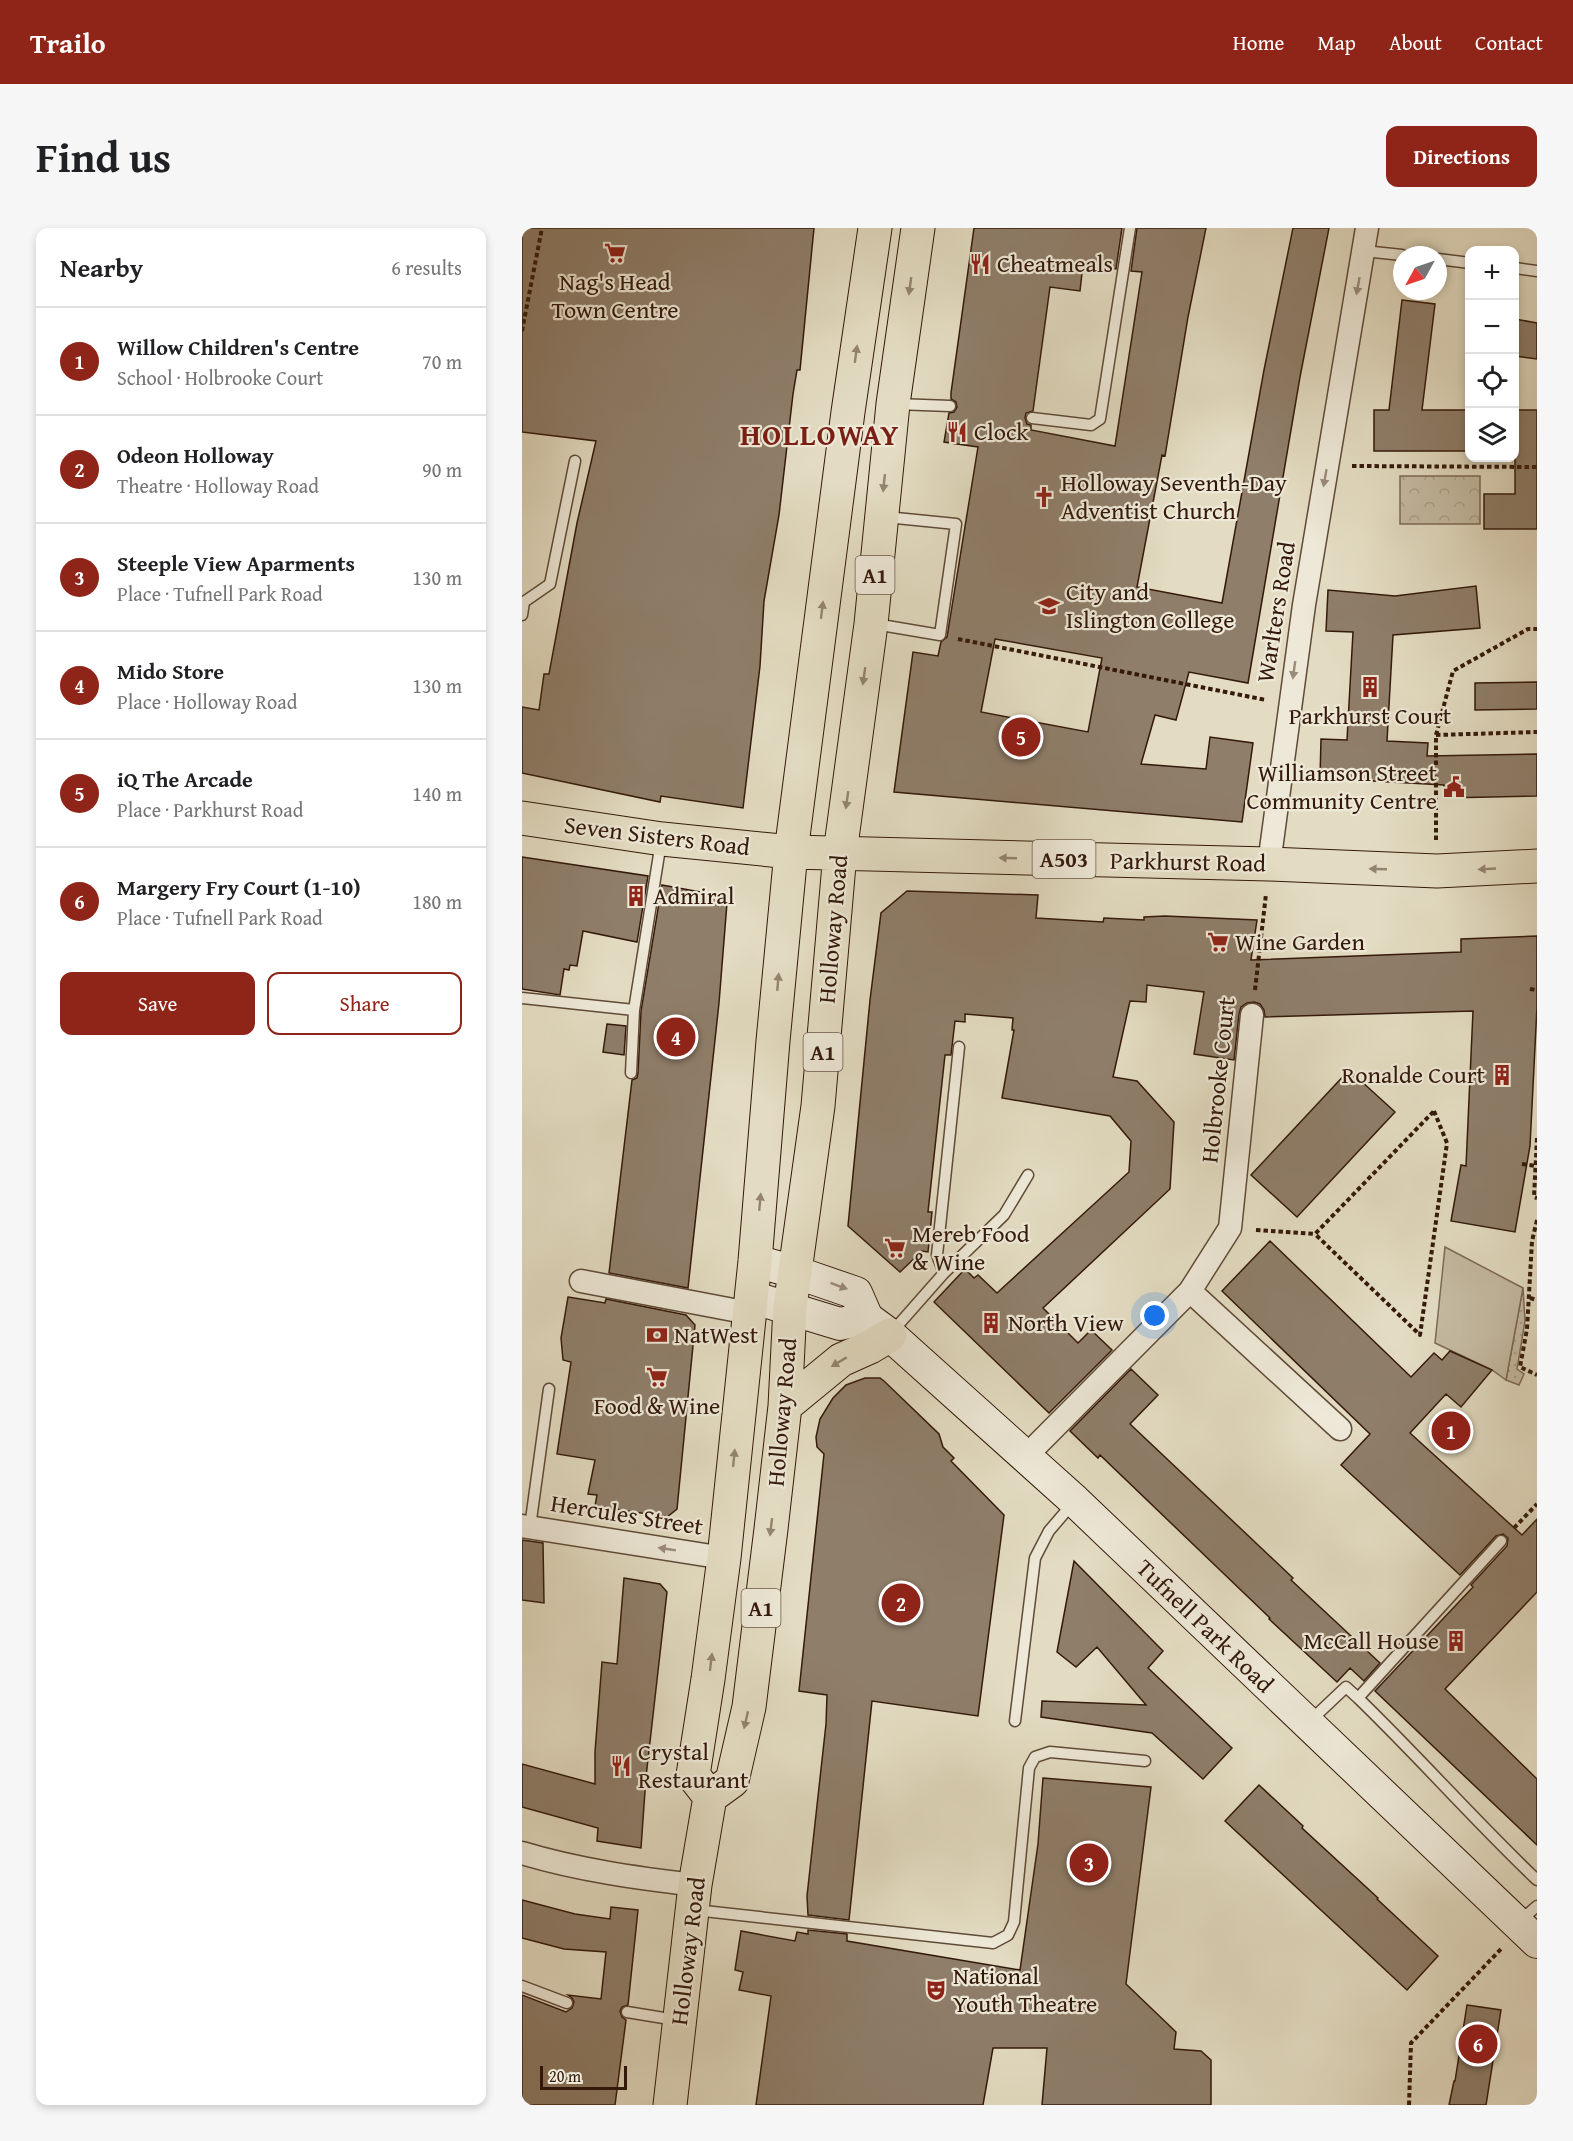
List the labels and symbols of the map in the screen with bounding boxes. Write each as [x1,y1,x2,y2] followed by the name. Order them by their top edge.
[603,241,627,265] supermarket icon: Nag's Head Town Centre
[997,246,1113,281] place label: Cheatmeals
[1393,246,1447,300] north arrow
[968,252,992,276] restaurant icon: Cheatmeals
[551,264,679,327] place label: Nag's Head Town Centre
[1354,276,1363,295] one-way arrow
[905,277,914,296] one-way arrow
[852,344,861,363] one-way arrow
[740,412,900,456] district label: HOLLOWAY
[974,414,1029,449] place label: Clock
[945,420,969,444] restaurant icon: Clock
[1061,465,1287,528] place label: Holloway Seventh-Day Adventist Church
[1320,469,1329,488] one-way arrow
[879,473,889,492] one-way arrow
[1032,485,1056,509] church icon: Holloway Seventh-Day Adventist Church
[1247,539,1304,685] street label: Warlters Road
[856,556,894,594] road number: A1
[1066,574,1235,637] place label: City and Islington College
[1037,594,1061,618] school or university icon: City and Islington College
[818,601,827,620] one-way arrow
[1289,661,1298,680] one-way arrow
[859,667,869,686] one-way arrow
[1358,675,1382,699] building icon: Parkhurst Court
[1289,698,1452,733] place label: Parkhurst Court
[1002,714,1040,760] pin: 5
[1247,755,1438,818] place label: Williamson Street Community Centre
[1442,775,1466,799] public building icon: Williamson Street Community Centre
[843,790,852,809] one-way arrow
[562,807,752,864] street label: Seven Sisters Road
[1032,840,1096,878] road number: A503
[1110,843,1267,880] street label: Parkhurst Road
[809,853,856,1005] street label: Holloway Road
[999,853,1018,863] one-way arrow
[1369,864,1388,873] one-way arrow
[1477,864,1496,873] one-way arrow
[653,878,735,913] place label: Admiral
[624,884,648,908] building icon: Admiral
[1235,924,1365,959] place label: Wine Garden
[1206,930,1230,954] supermarket icon: Wine Garden
[773,973,783,992] one-way arrow
[1191,995,1244,1164] street label: Holbrooke Court
[656,1014,696,1060] pin: 4
[804,1033,842,1071] road number: A1
[1341,1057,1486,1092] place label: Ronalde Court
[1490,1063,1514,1087] building icon: Ronalde Court
[755,1193,765,1212] one-way arrow
[912,1216,1030,1279] place label: Mereb Food & Wine
[883,1236,907,1260] supermarket icon: Mereb Food & Wine
[830,1282,848,1292] one-way arrow
[1140,1301,1169,1330] your location
[1008,1305,1124,1340] place label: North View
[979,1311,1003,1335] building icon: North View
[674,1317,759,1352] place label: NatWest
[645,1323,669,1347] bank icon: NatWest
[758,1336,805,1488] street label: Holloway Road
[830,1357,847,1367] one-way arrow
[645,1365,669,1389] supermarket icon: Food & Wine
[594,1388,720,1423] place label: Food & Wine
[1432,1408,1470,1454] pin: 1
[729,1448,739,1467] one-way arrow
[548,1485,706,1544] street label: Hercules Street
[767,1518,776,1537] one-way arrow
[657,1544,676,1553] one-way arrow
[1129,1551,1282,1701] street label: Tufnell Park Road
[882,1580,920,1626] pin: 2
[742,1589,780,1627] road number: A1
[1304,1623,1439,1658] place label: McCall House
[1444,1629,1468,1653] building icon: McCall House
[706,1652,715,1671] one-way arrow
[740,1711,750,1730] one-way arrow
[638,1734,749,1797] place label: Crystal Restaurant
[609,1754,633,1778] restaurant icon: Crystal Restaurant
[1070,1840,1108,1886] pin: 3
[661,1875,714,2027] street label: Holloway Road
[953,1958,1097,2021] place label: National Youth Theatre
[924,1978,948,2002] theatre icon: National Youth Theatre
[1458,2022,1498,2066] pin: 6
[540,2063,627,2090] scale bar

